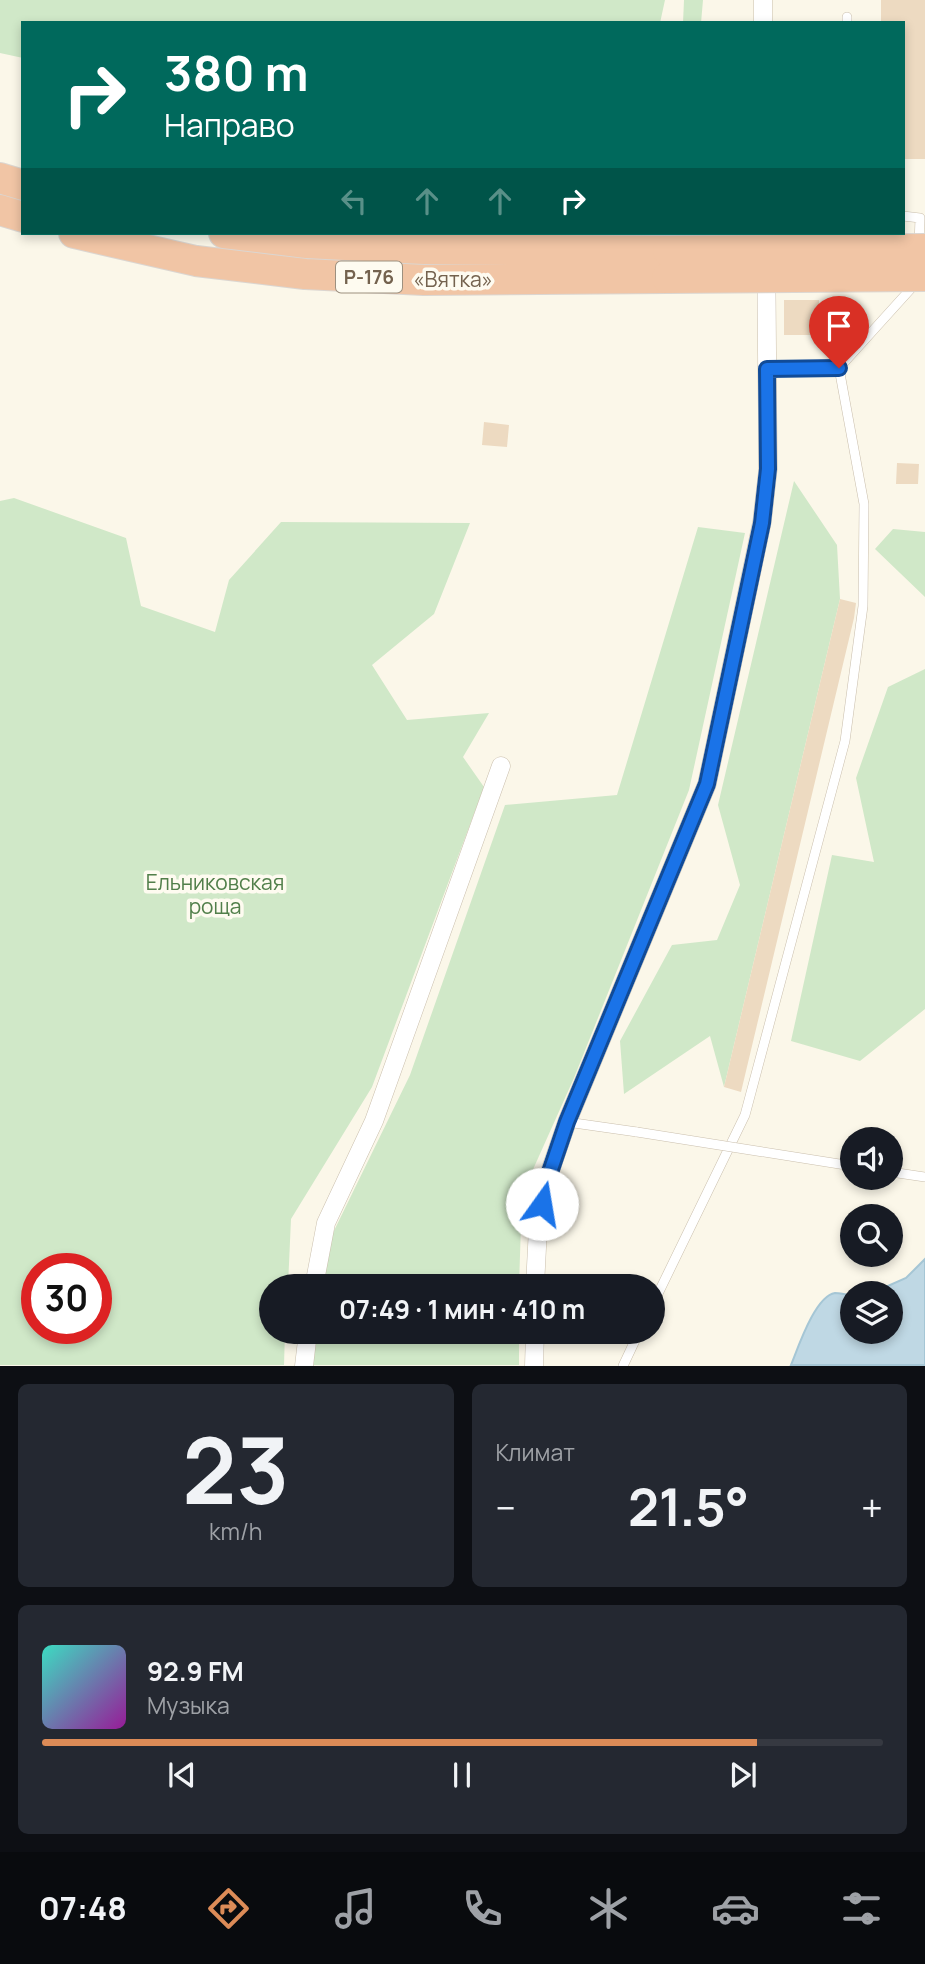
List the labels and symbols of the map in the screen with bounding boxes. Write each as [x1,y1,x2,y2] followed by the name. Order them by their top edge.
[336,262,402,292] road number: Р-176
[413,265,493,293] street label: «Вятка»
[809,296,869,368] pin
[146,868,284,920] park label: Ельниковская роща
[505,1167,579,1241] position arrow
[21,1253,112,1344] speed limit sign: 30

